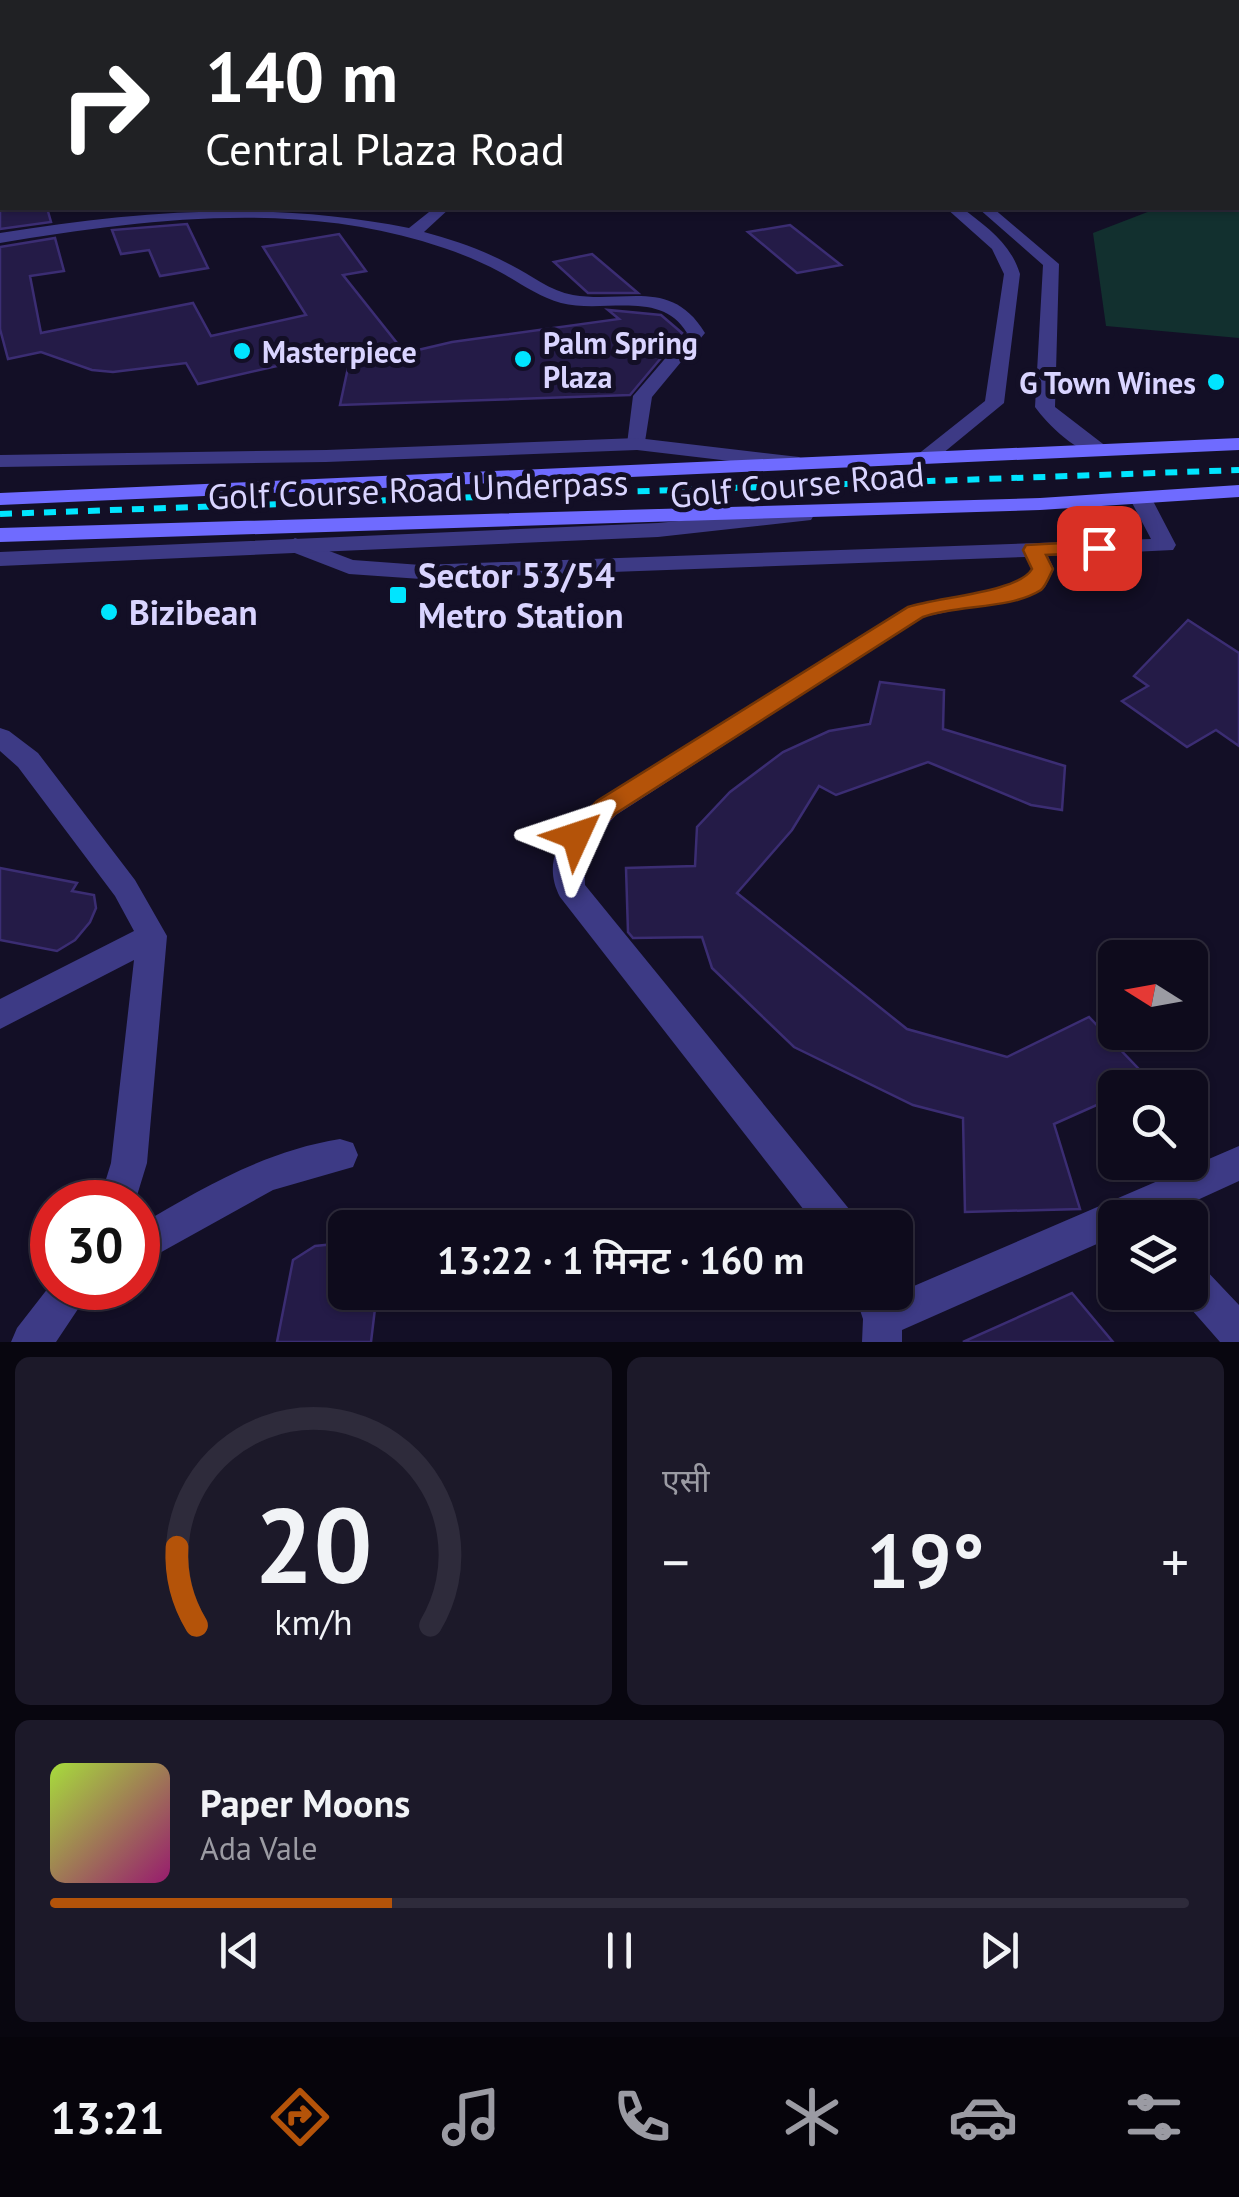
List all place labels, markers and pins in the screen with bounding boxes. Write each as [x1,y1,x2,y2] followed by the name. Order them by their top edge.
[543,323,698,396] place label: Palm Spring Plaza
[262,332,417,371] place label: Masterpiece
[231,340,253,362] marker: Masterpiece
[512,348,534,370] marker: Palm Spring Plaza
[1019,363,1196,402] place label: G Town Wines
[1205,371,1227,393] marker: G Town Wines
[1057,506,1142,591] pin
[418,552,624,638] place label: Sector 53/54 Metro Station
[387,584,409,606] marker: Sector 53/54 Metro Station
[129,589,258,635] place label: Bizibean
[98,601,120,623] marker: Bizibean

